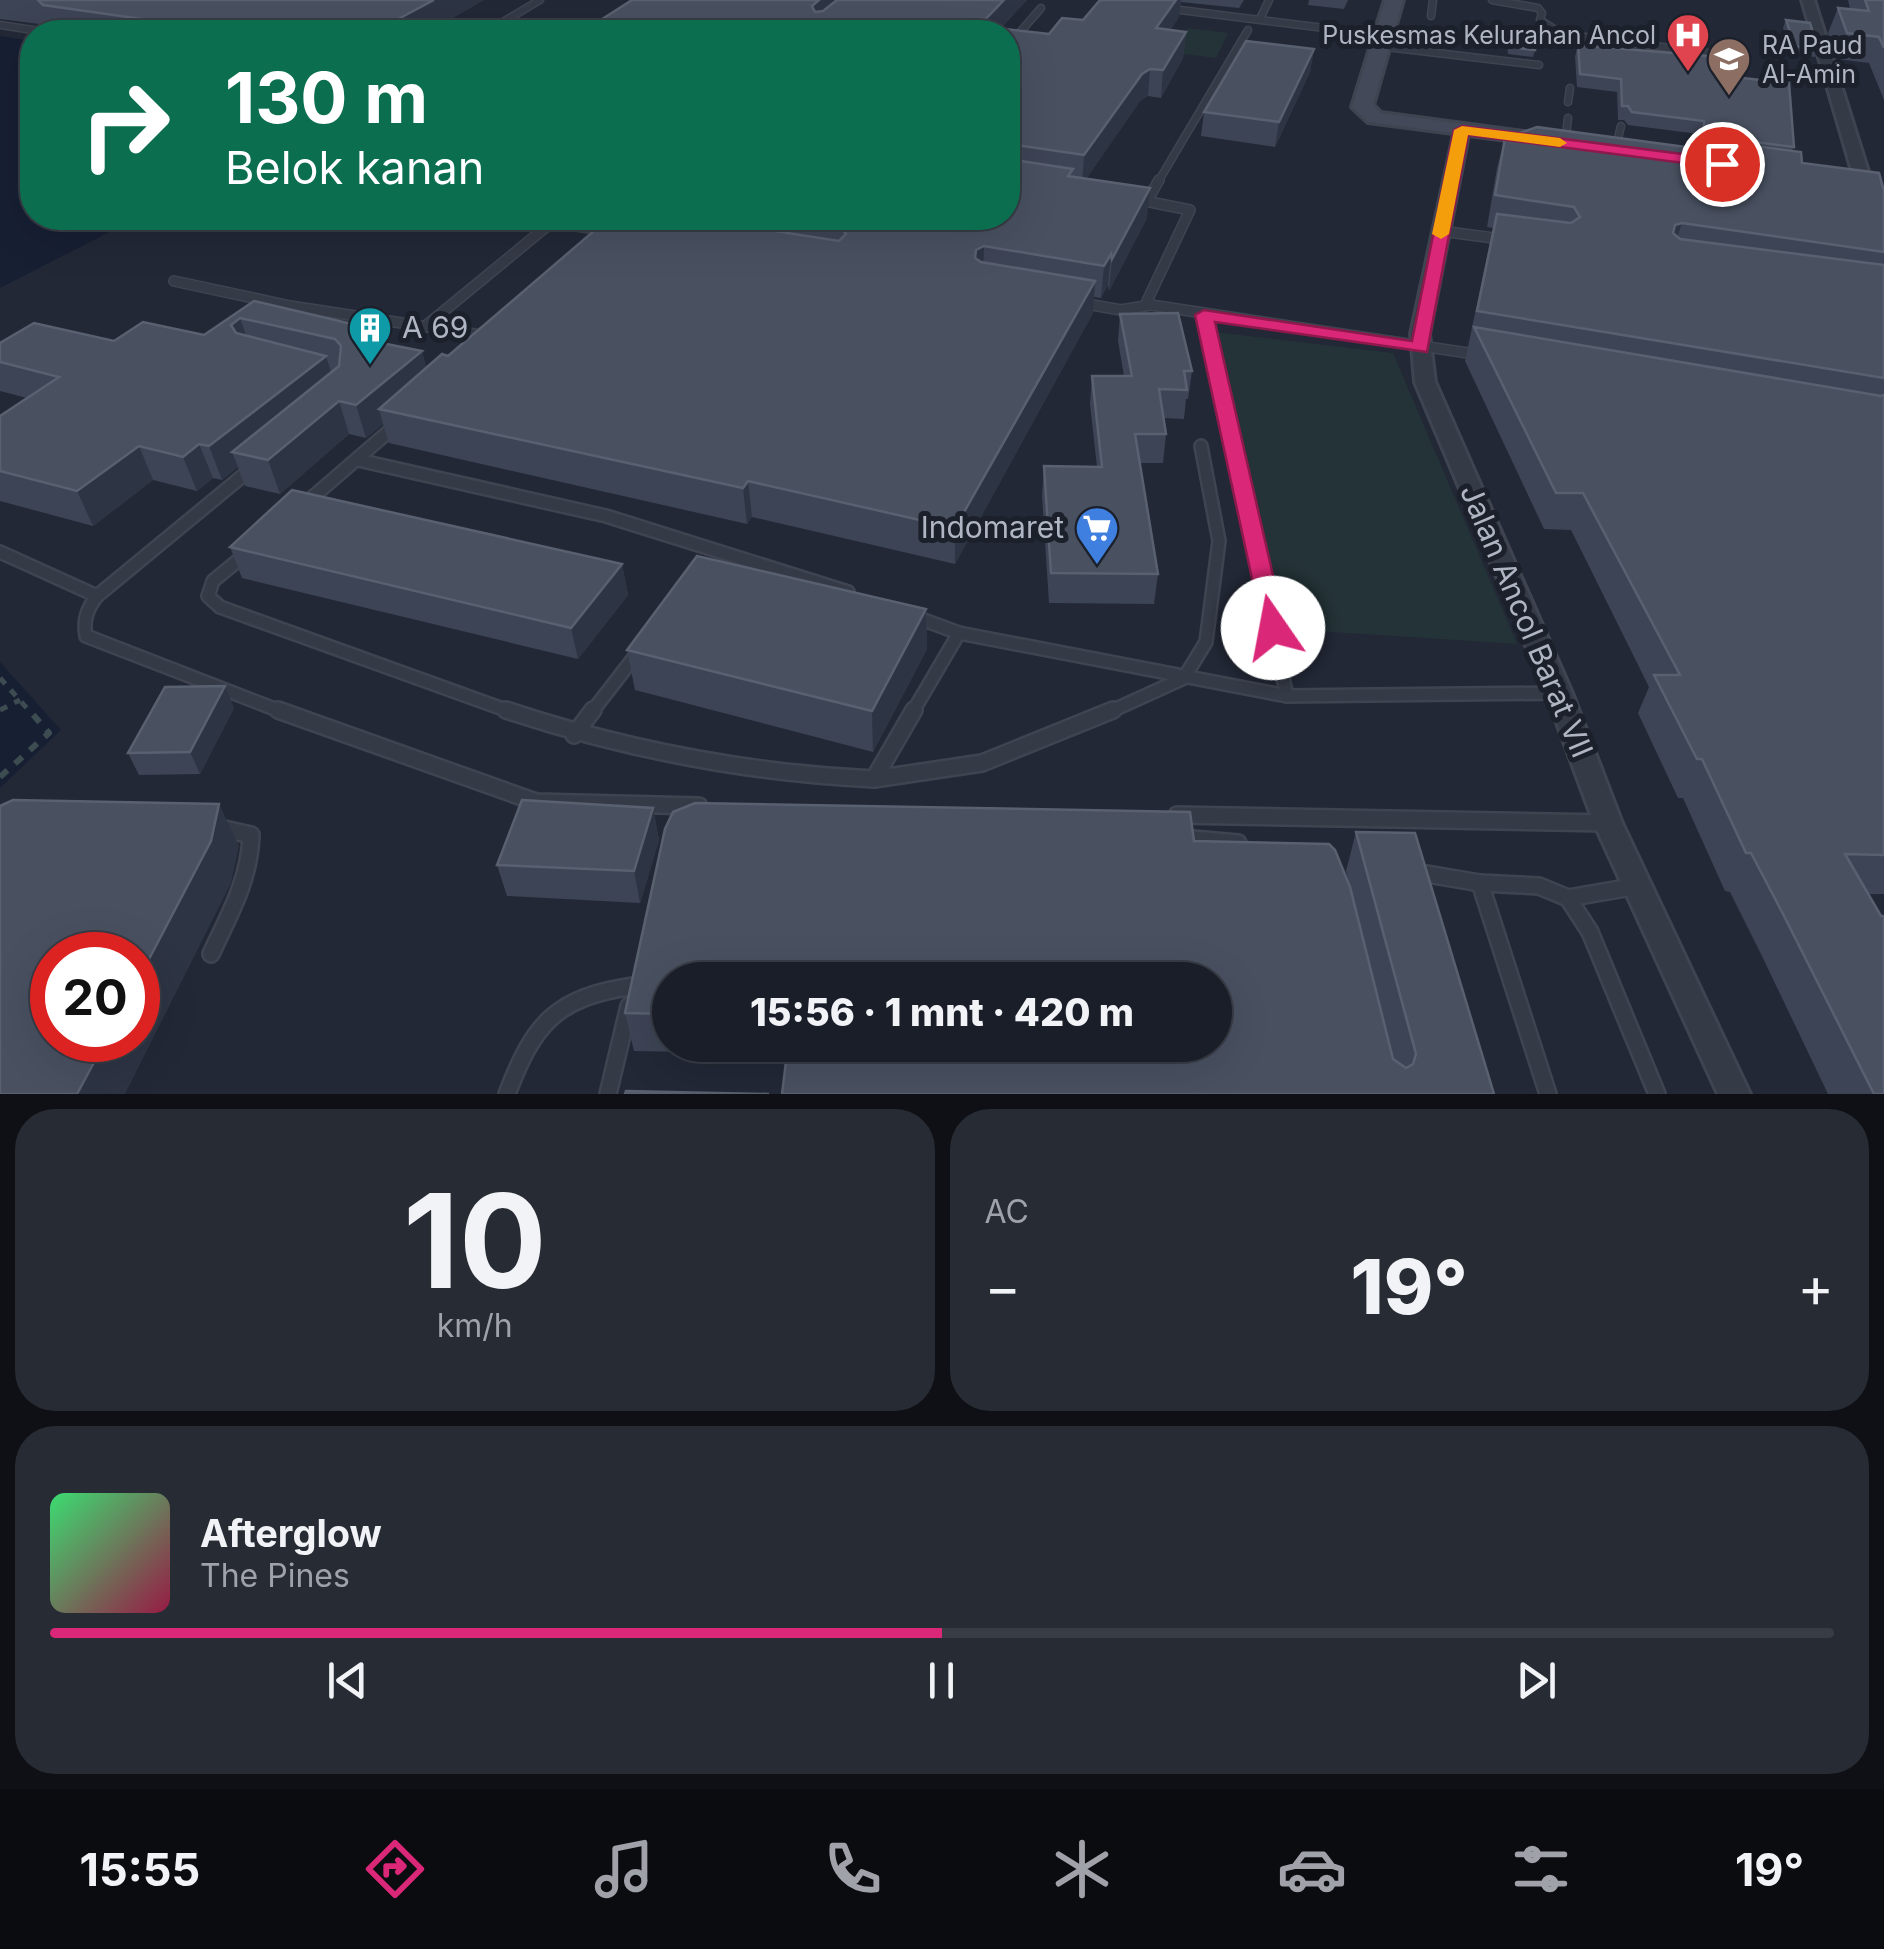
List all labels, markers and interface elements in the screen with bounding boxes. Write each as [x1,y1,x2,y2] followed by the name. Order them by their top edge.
[1665,12,1711,73] hospital icon: Puskesmas Kelurahan Ancol
[1322,20,1656,50] place label: Puskesmas Kelurahan Ancol
[1762,30,1862,89] place label: RA Paud Al-Amin
[1706,36,1752,97] school or university icon: RA Paud Al-Amin
[225,55,428,140] text: 130 m
[60,60,190,190] icon: right
[1680,122,1765,207] pin
[1695,137,1750,192] icon: arrive
[225,140,484,195] text: Belok kanan
[347,305,393,366] building icon: A 69
[402,309,468,345] place label: A 69
[1453,479,1601,763] street label: Jalan Ancol Barat VII
[1074,505,1120,566] supermarket icon: Indomaret
[921,509,1064,545] place label: Indomaret
[1221,576,1325,680] position arrow
[30,932,160,1062] speed limit sign: 20
[750,989,1134,1035] text: 15:56 · 1 mnt · 420 m
[403,1162,547,1319] text: 10
[985,1192,1029,1231] text: AC
[1351,1241,1468,1332] text: 19°
[985,1254,1021,1320] text: −
[1798,1254,1834,1320] text: +
[437,1306,513,1345] text: km/h
[200,1510,382,1556] text: Afterglow
[200,1556,350,1595] text: The Pines
[320,1653,375,1708] icon: previous
[914,1653,969,1708] icon: pause
[1509,1653,1564,1708] icon: next
[360,1834,430,1904] icon: directions
[589,1834,659,1904] icon: music
[818,1834,888,1904] icon: phone
[1047,1834,1117,1904] icon: climate
[1277,1834,1347,1904] icon: car
[1506,1834,1576,1904] icon: filters
[80,1842,200,1897] text: 15:55
[1735,1842,1804,1897] text: 19°

